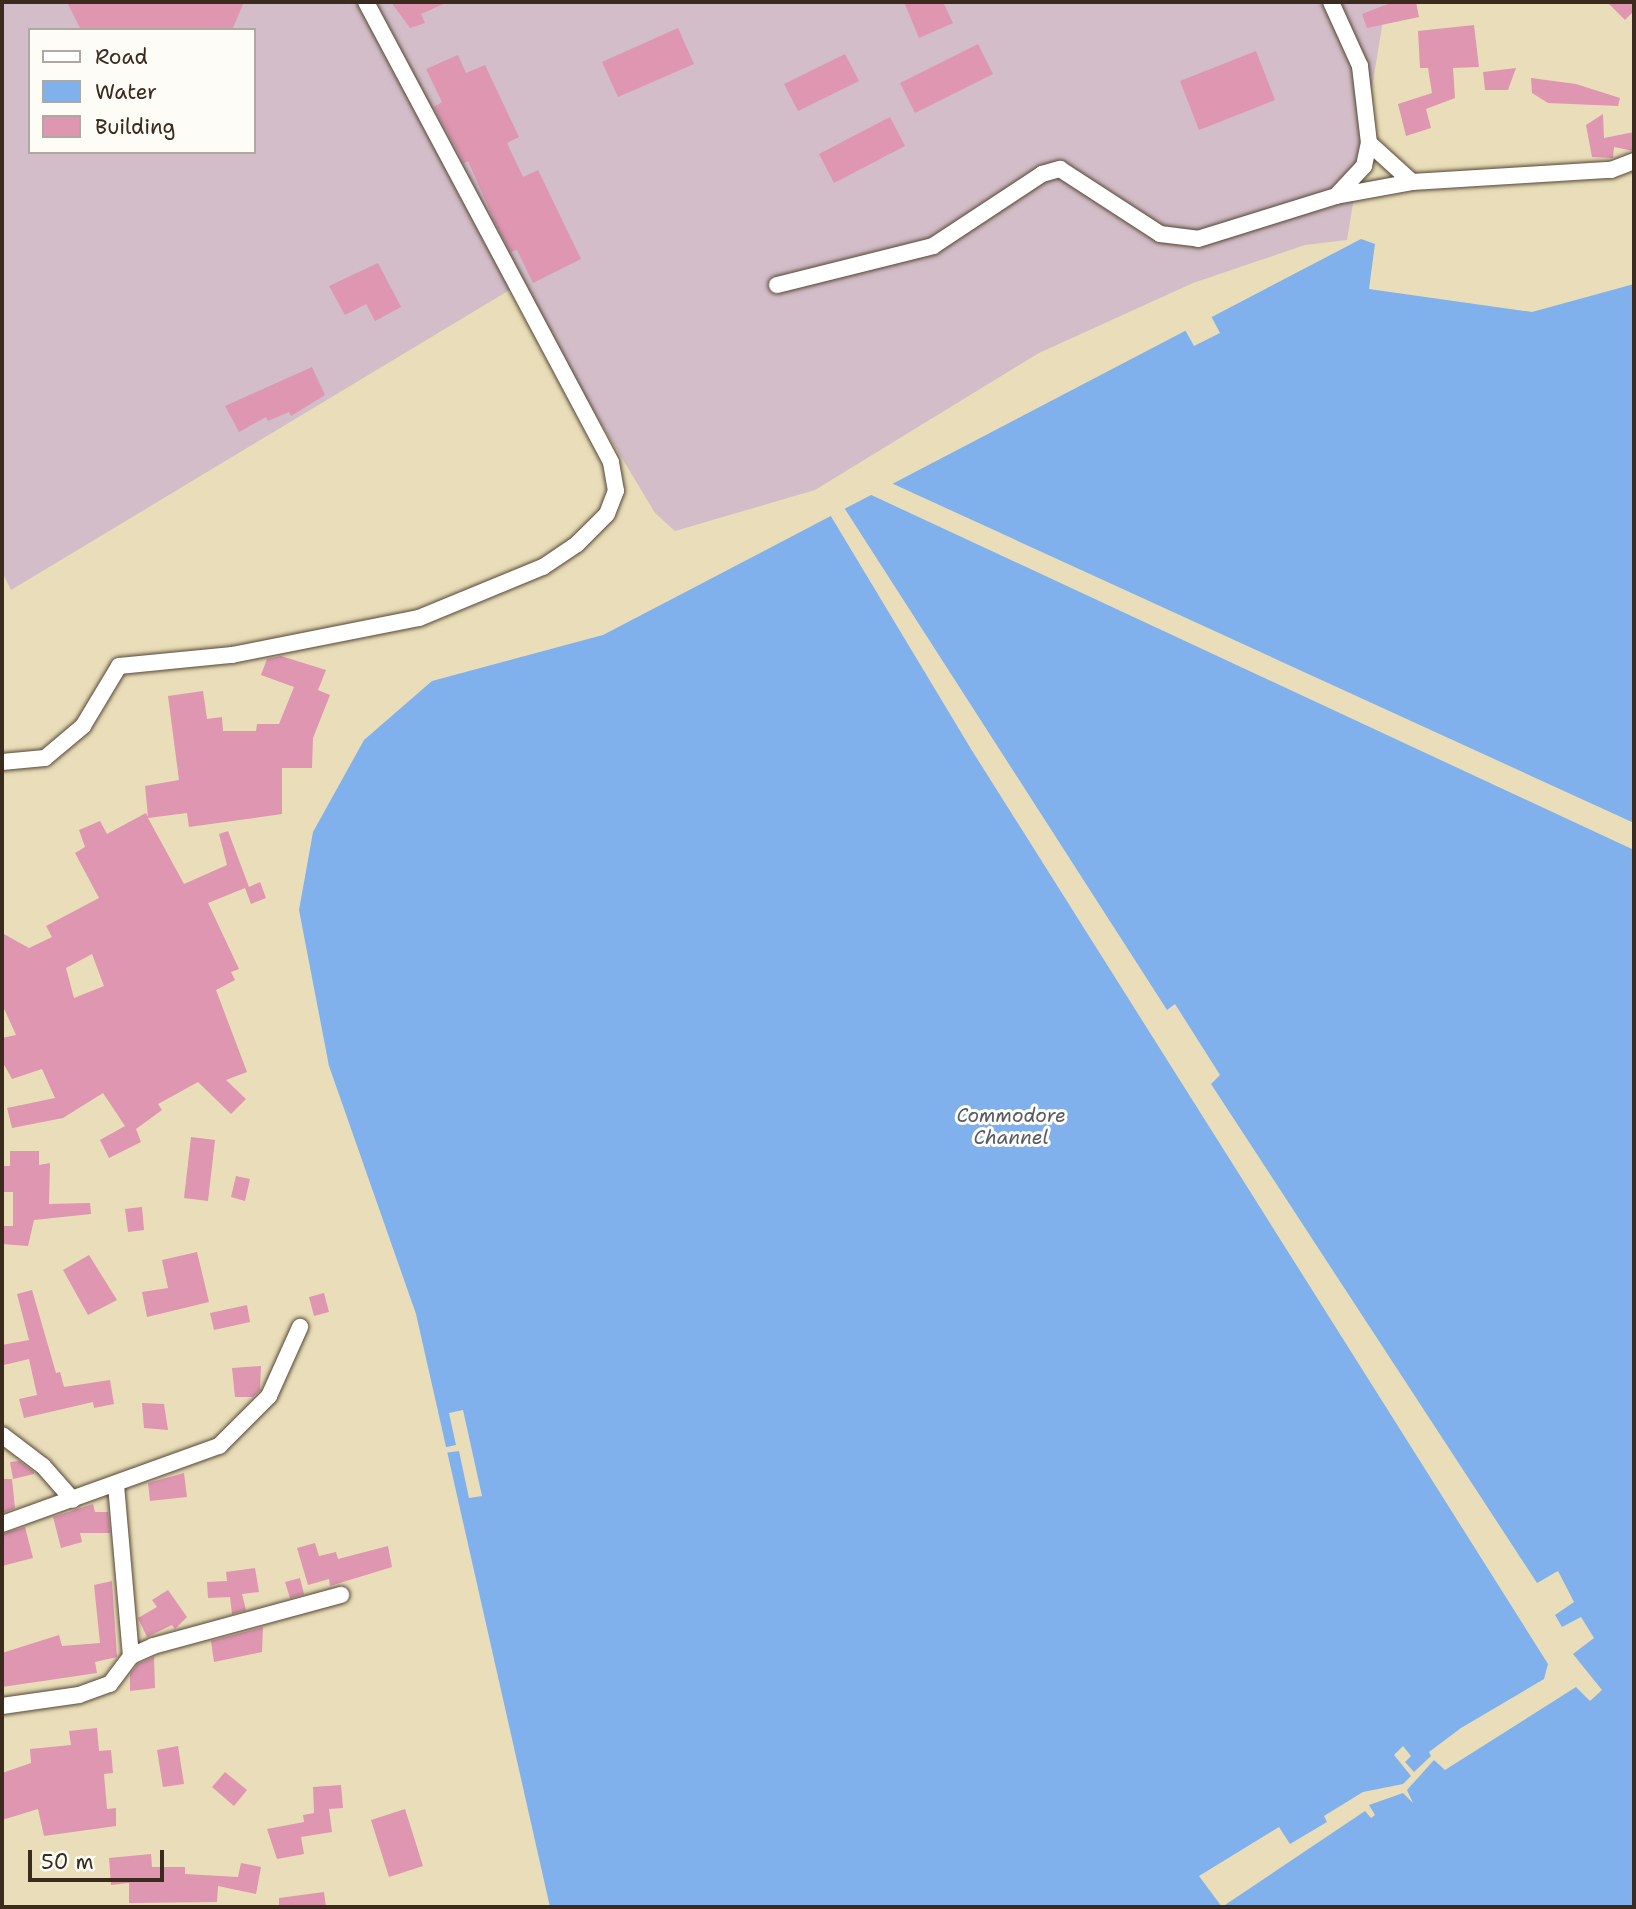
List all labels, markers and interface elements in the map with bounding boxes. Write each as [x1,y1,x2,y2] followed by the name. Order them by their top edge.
[28,28,256,154] legend
[95,43,148,71] text: Road
[95,78,157,106] text: Water
[95,113,175,141] text: Building
[956,1105,1066,1149] water label: Commodore Channel
[32,1836,168,1880] scale bar
[41,1848,94,1876] text: 50 m

